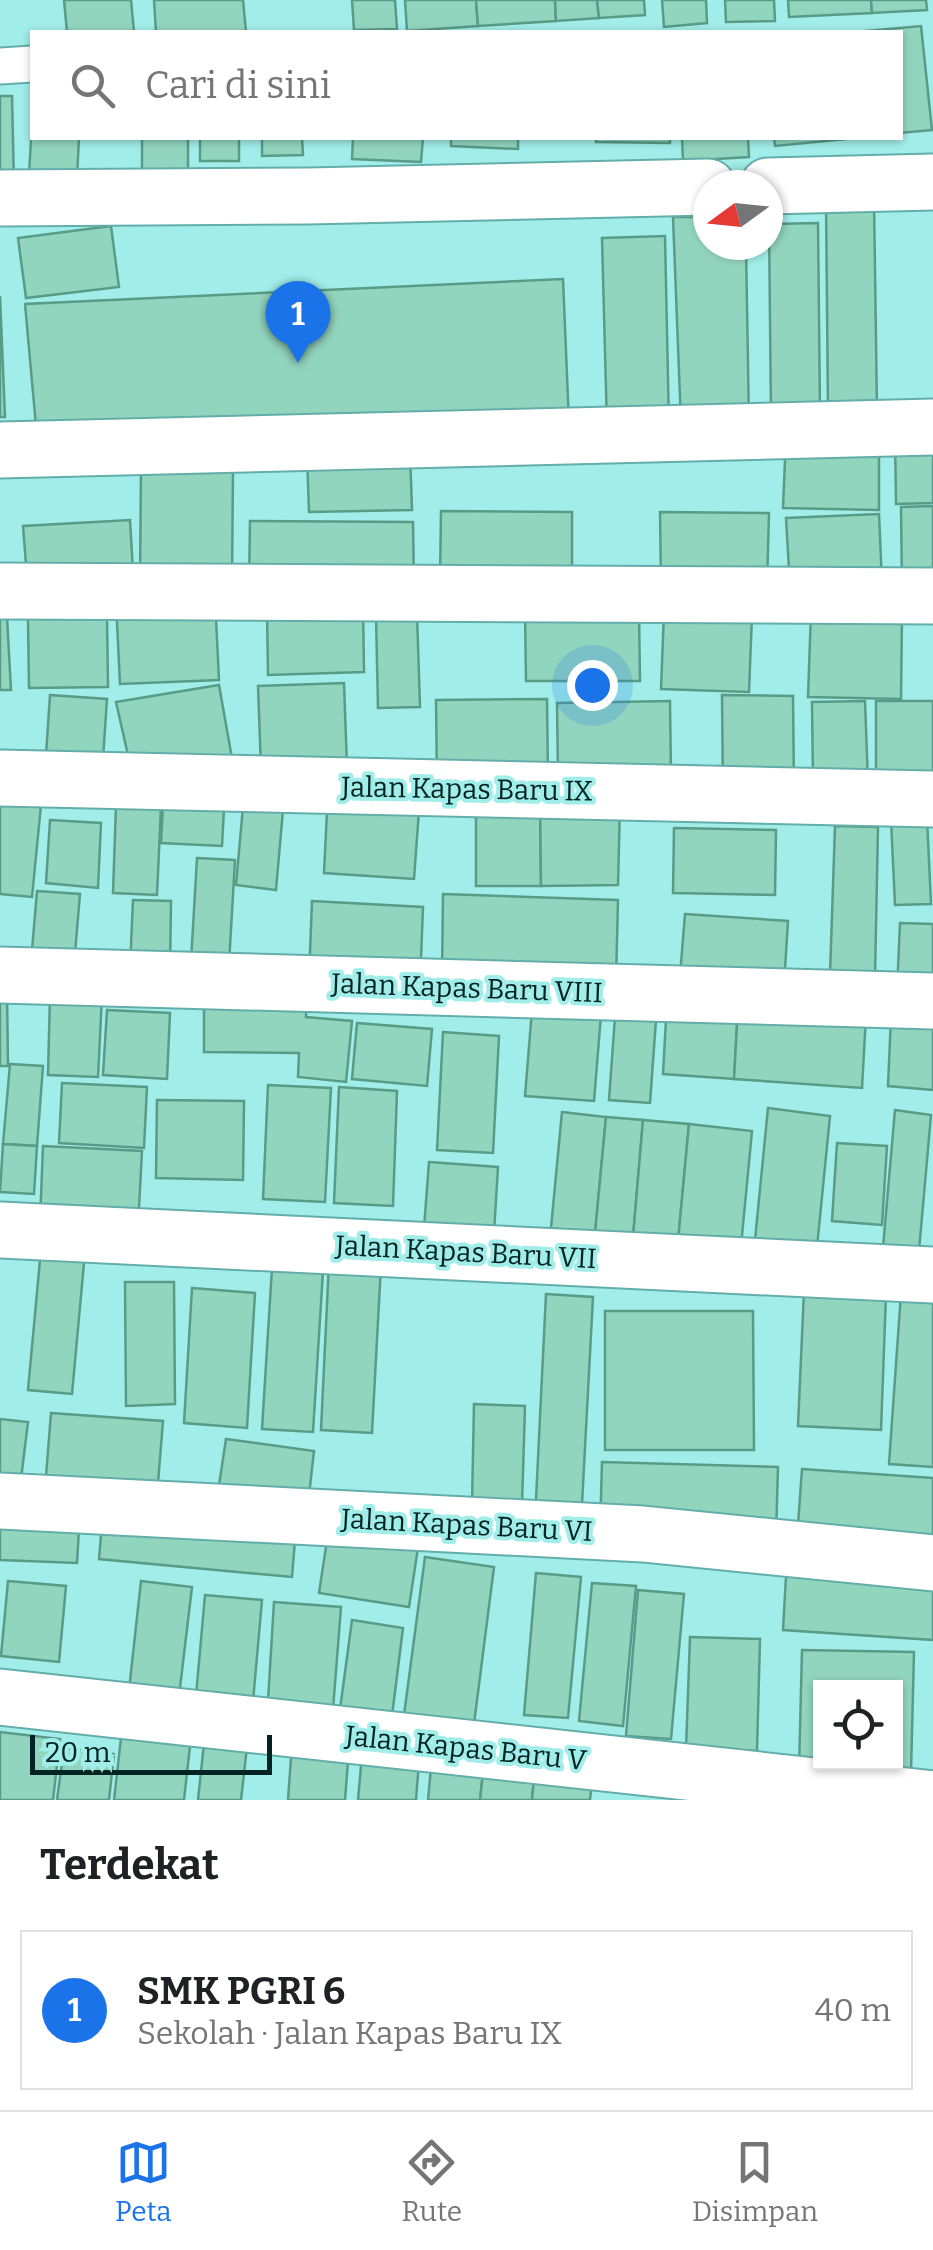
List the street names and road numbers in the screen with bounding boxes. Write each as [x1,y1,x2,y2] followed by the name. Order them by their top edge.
[340,770,593,808] street label: Jalan Kapas Baru IX
[330,967,603,1009] street label: Jalan Kapas Baru VIII
[334,1229,597,1275] street label: Jalan Kapas Baru VII
[339,1502,594,1548] street label: Jalan Kapas Baru VI
[343,1719,589,1777] street label: Jalan Kapas Baru V

